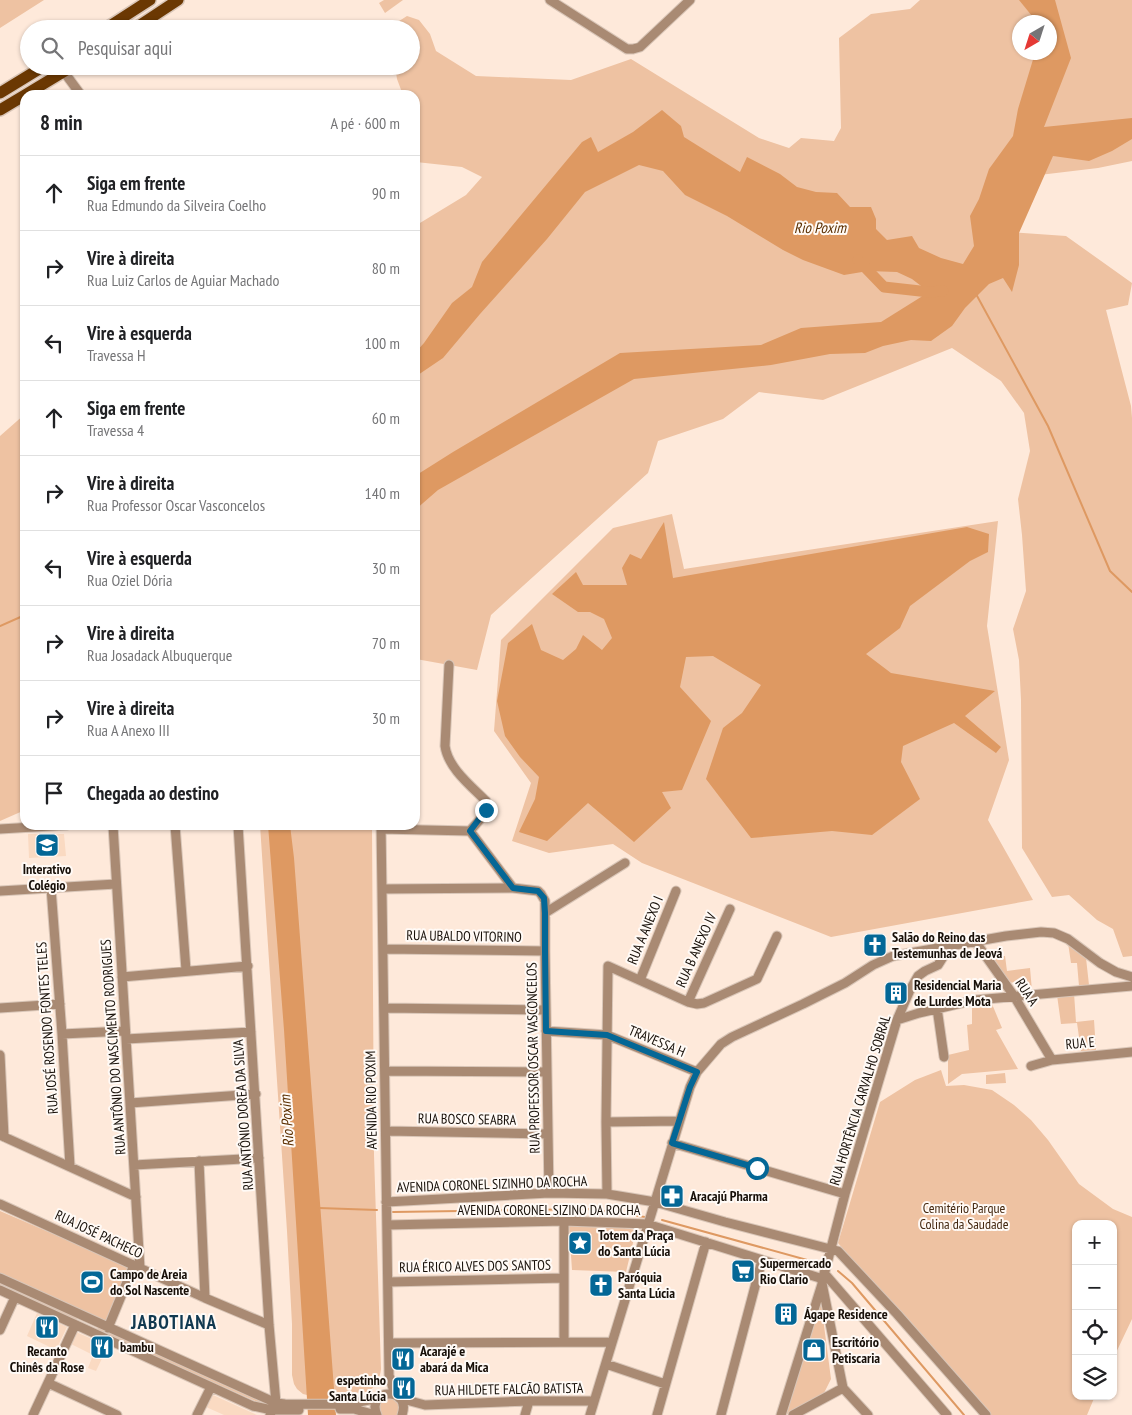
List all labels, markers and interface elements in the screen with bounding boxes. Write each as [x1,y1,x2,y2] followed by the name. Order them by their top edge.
[1012,15,1057,60] north arrow
[20,20,420,75] search box
[38,34,66,62] icon: search
[78,36,172,60] text: Pesquisar aqui
[40,109,82,136] text: 8 min
[330,113,400,133] text: A pé · 600 m
[87,171,185,195] text: Siga em frente
[40,179,68,207] icon: ahead
[372,183,400,203] text: 90 m
[87,195,266,215] text: Rua Edmundo da Silveira Coelho
[794,218,847,237] water label: Rio Poxim
[87,246,174,270] text: Vire à direita
[40,254,68,282] icon: right
[372,258,400,278] text: 80 m
[87,270,279,290] text: Rua Luiz Carlos de Aguiar Machado
[87,321,192,345] text: Vire à esquerda
[40,329,68,357] icon: left
[365,333,400,353] text: 100 m
[87,345,146,365] text: Travessa H
[87,396,185,420] text: Siga em frente
[40,404,68,432] icon: ahead
[372,408,400,428] text: 60 m
[87,420,144,440] text: Travessa 4
[87,471,174,495] text: Vire à direita
[40,479,68,507] icon: right
[365,483,400,503] text: 140 m
[87,495,265,515] text: Rua Professor Oscar Vasconcelos
[87,546,192,570] text: Vire à esquerda
[40,554,68,582] icon: left
[372,558,400,578] text: 30 m
[87,570,172,590] text: Rua Oziel Dória
[87,621,174,645] text: Vire à direita
[40,629,68,657] icon: right
[372,633,400,653] text: 70 m
[87,645,232,665] text: Rua Josadack Albuquerque
[87,696,174,720] text: Vire à direita
[40,704,68,732] icon: right
[372,708,400,728] text: 30 m
[87,720,170,740] text: Rua A Anexo III
[40,779,68,807] icon: arrive
[87,781,219,805] text: Chegada ao destino
[475,799,498,822] route end
[34,832,60,858] school or university icon: Interativo Colégio
[23,860,71,894] place label: Interativo Colégio
[623,893,667,967] street label: RUA A ANEXO I
[672,910,721,990] street label: RUA B ANEXO IV
[406,926,522,946] street label: RUA UBALDO VITORINO
[892,928,1003,962] place label: Salão do Reino das Testemunhas de Jeová
[862,932,888,958] church icon: Salão do Reino das Testemunhas de Jeová
[96,939,130,1155] street label: RUA ANTÔNIO DO NASCIMENTO RODRIGUES
[32,941,62,1115] street label: RUA JOSÉ ROSENDO FONTES TELES
[522,962,544,1154] street label: RUA PROFESSOR OSCAR VASCONCELOS
[1011,975,1043,1010] street label: RUA A
[914,976,1001,1010] place label: Residencial Maria de Lurdes Mota
[883,980,909,1006] building icon: Residencial Maria de Lurdes Mota
[825,1012,895,1187] street label: RUA HORTÊNCIA CARVALHO SOBRAL
[626,1021,688,1061] street label: TRAVESSA H
[1065,1033,1095,1053] street label: RUA E
[229,1039,257,1191] street label: RUA ANTÔNIO DOREA DA SILVA
[361,1050,381,1150] street label: AVENIDA RIO POXIM
[275,1093,298,1148] water label: Rio Poxim
[418,1109,517,1129] street label: RUA BOSCO SEABRA
[746,1157,769,1180] route start
[397,1172,588,1196] street label: AVENIDA CORONEL SIZINHO DA ROCHA
[659,1183,685,1209] pharmacy icon: Aracajú Pharma
[689,1187,768,1205] place label: Aracajú Pharma
[920,1199,1009,1233] park label: Cemitério Parque Colina da Saudade
[458,1201,641,1219] street label: AVENIDA CORONEL SIZINO DA ROCHA
[52,1206,146,1262] street label: RUA JOSÉ PACHECO
[1072,1220,1117,1400] map controls
[1072,1220,1117,1265] button: +
[598,1226,674,1260] place label: Totem da Praça do Santa Lúcia
[567,1230,593,1256] place icon: Totem da Praça do Santa Lúcia
[760,1254,831,1288] place label: Supermercado Rio Clario
[399,1256,551,1276] street label: RUA ÉRICO ALVES DOS SANTOS
[730,1258,756,1284] supermarket icon: Supermercado Rio Clario
[110,1265,189,1299] place label: Campo de Areia do Sol Nascente
[1072,1265,1117,1310] button: −
[618,1268,675,1302] place label: Paróquia Santa Lúcia
[79,1269,105,1295] sports icon: Campo de Areia do Sol Nascente
[588,1272,614,1298] church icon: Paróquia Santa Lúcia
[773,1301,799,1327] building icon: Ágape Residence
[803,1305,888,1323] place label: Ágape Residence
[130,1310,217,1334] district label: JABOTIANA
[1072,1310,1117,1355] button: locate
[34,1314,60,1340] restaurant icon: Recanto Chinês da Rose
[832,1333,880,1367] place label: Escritório Petiscaria
[89,1334,115,1360] restaurant icon: bambu
[801,1337,827,1363] shop icon: Escritório Petiscaria
[120,1338,154,1356] place label: bambu
[10,1342,84,1376] place label: Recanto Chinês da Rose
[419,1342,489,1376] place label: Acarajé e abará da Mica
[390,1346,416,1372] restaurant icon: Acarajé e abará da Mica
[1072,1355,1117,1400] button: layers
[329,1371,386,1405] place label: espetinho Santa Lúcia
[391,1375,417,1401] restaurant icon: espetinho Santa Lúcia
[434,1379,584,1399] street label: RUA HILDETE FALCÃO BATISTA

